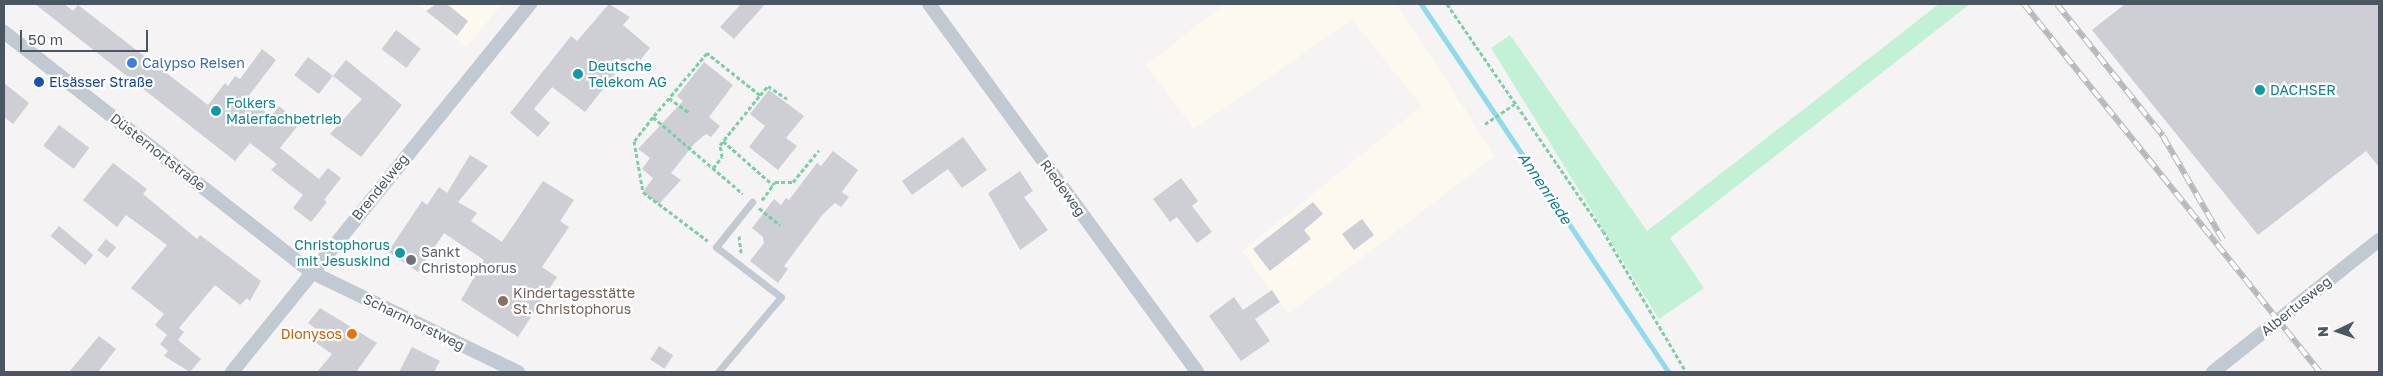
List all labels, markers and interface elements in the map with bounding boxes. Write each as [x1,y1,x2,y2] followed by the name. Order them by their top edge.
[22,20,150,52] scale bar
[28,30,63,48] text: 50 m
[142,55,245,71] place label: Calypso Reisen
[126,57,138,69] marker: Calypso Reisen
[588,58,667,90] place label: Deutsche Telekom AG
[572,68,584,80] marker: Deutsche Telekom AG
[49,74,153,90] place label: Elsässer Straße
[33,76,45,88] marker: Elsässer Straße
[2270,82,2336,98] place label: DACHSER
[2254,84,2266,96] marker: DACHSER
[226,95,341,128] place label: Folkers Malerfachbetrieb
[210,105,222,117] marker: Folkers Malerfachbetrieb
[107,110,209,194] street label: Düsternortstraße
[1514,149,1576,227] water label: Annenriede
[348,150,412,224] street label: Brendelweg
[1037,156,1089,220] street label: Riedeweg
[294,237,390,270] place label: Christophorus mit Jesuskind
[421,244,517,276] place label: Sankt Christophorus
[394,247,406,259] marker: Christophorus mit Jesuskind
[405,254,417,266] marker: Sankt Christophorus
[2258,273,2334,339] street label: Albertusweg
[513,285,635,318] place label: Kindertagesstätte St. Christophorus
[361,290,467,354] street label: Scharnhorstweg
[497,295,509,307] marker: Kindertagesstätte St. Christophorus
[2313,306,2363,356] north arrow
[281,326,342,342] place label: Dionysos
[2314,326,2331,338] text: N
[346,328,358,340] marker: Dionysos

